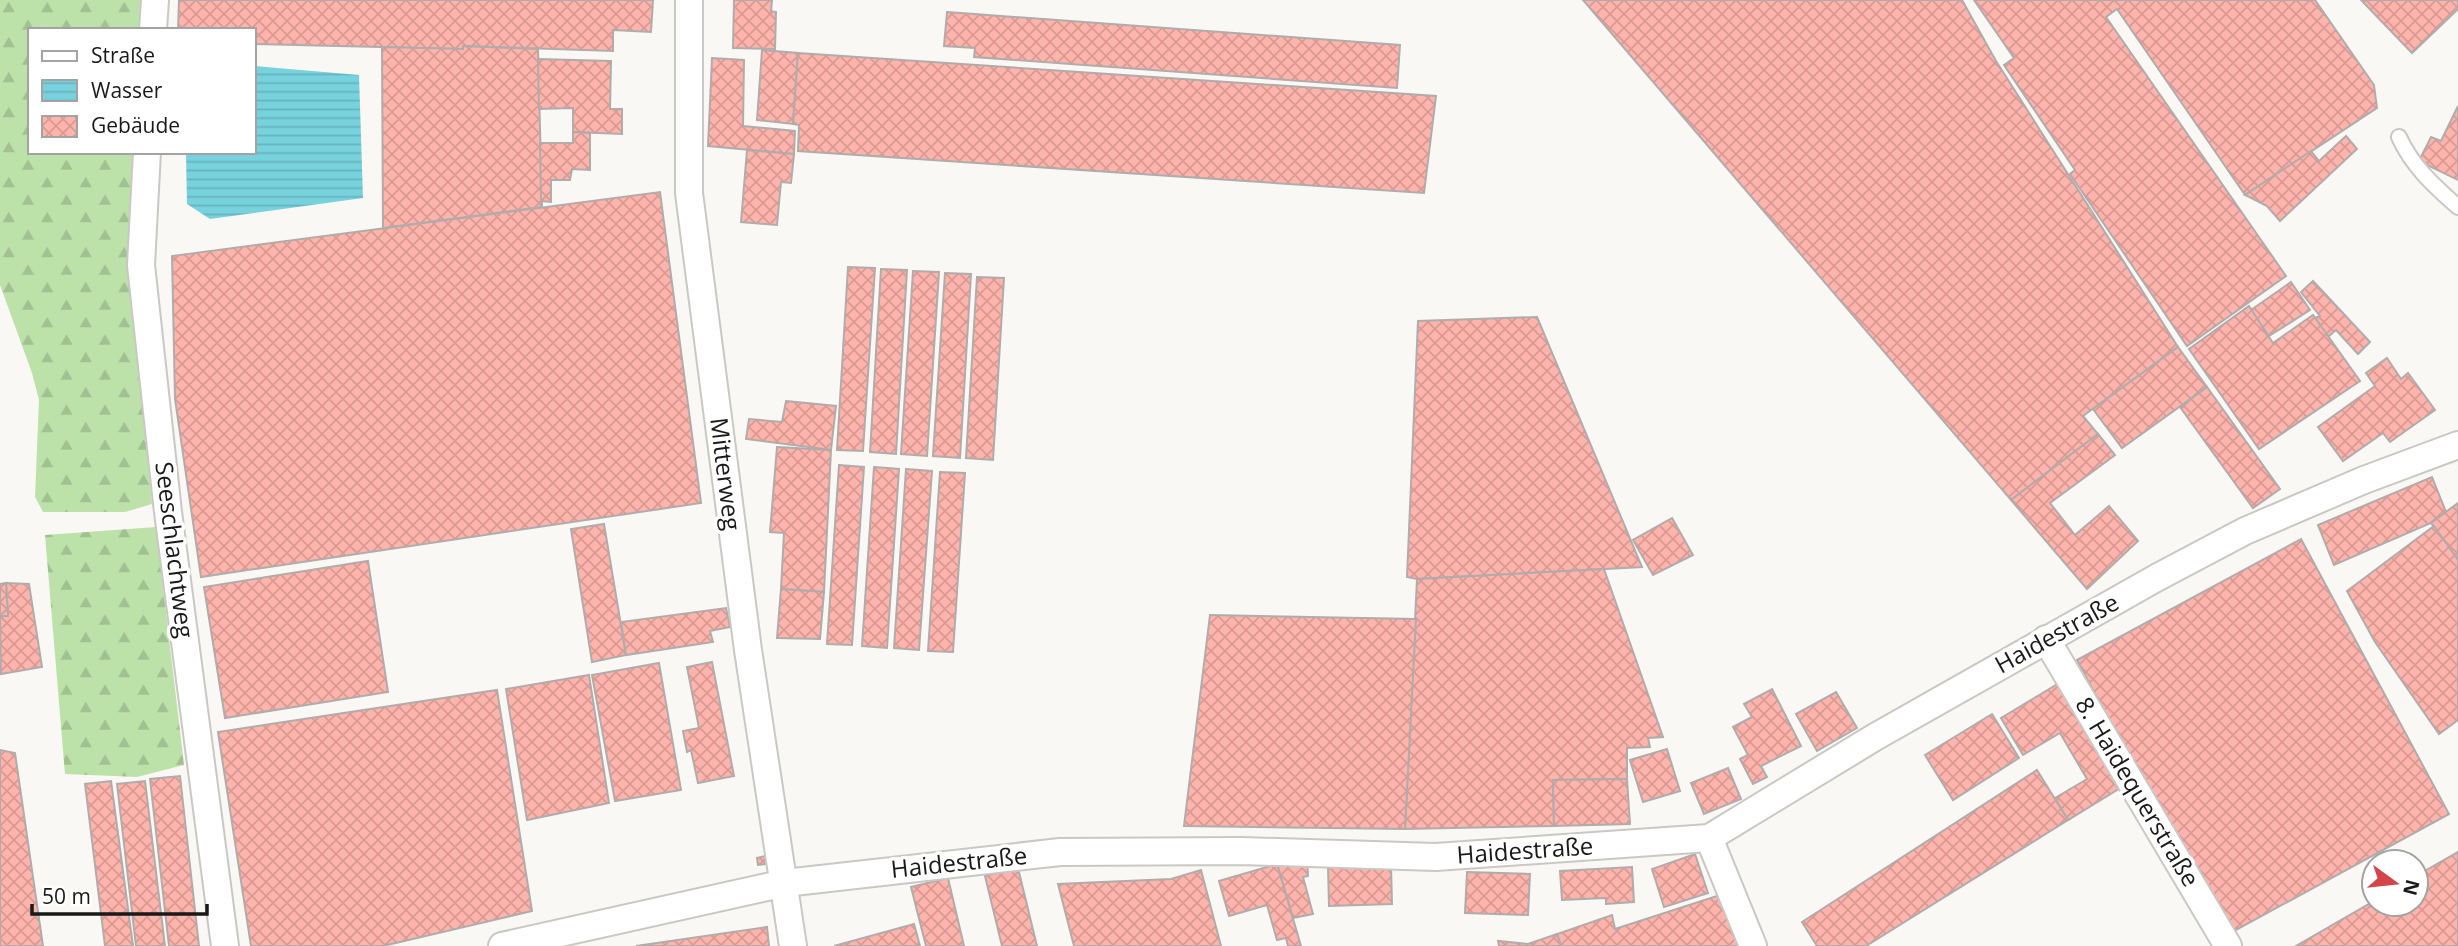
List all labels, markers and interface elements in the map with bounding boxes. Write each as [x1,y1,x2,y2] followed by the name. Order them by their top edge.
[28,28,256,154] legend
[91,41,155,69] text: Straße
[91,76,163,104] text: Wasser
[91,111,180,139] text: Gebäude
[703,416,750,532] street label: Mitterweg
[148,460,203,640] street label: Seeschlachtweg
[1988,585,2124,680] street label: Haidestraße
[2069,690,2208,892] street label: 8. Haidequerstraße
[1456,828,1594,871] street label: Haidestraße
[889,838,1029,885] street label: Haidestraße
[2360,848,2430,918] north arrow
[32,872,206,916] scale bar
[2397,877,2426,898] text: N
[42,882,91,910] text: 50 m

